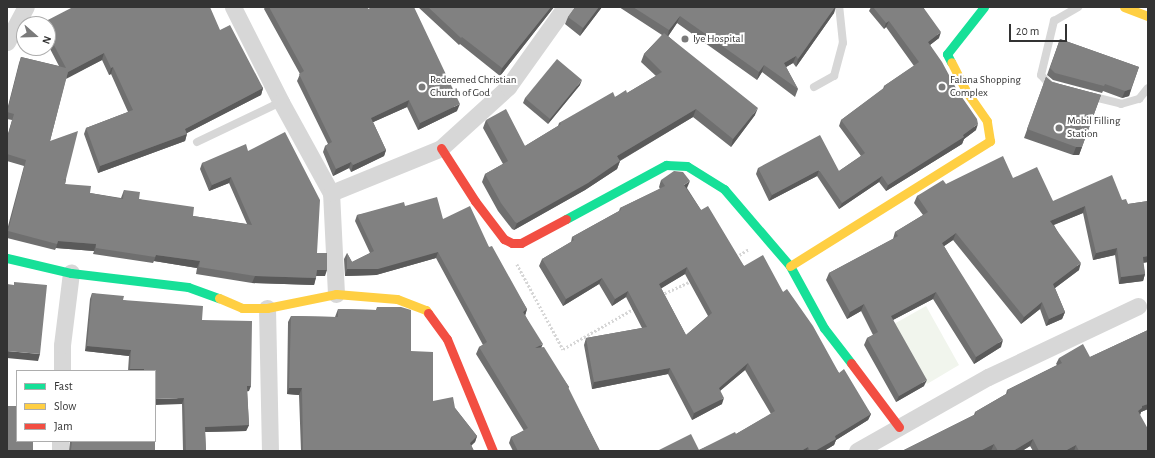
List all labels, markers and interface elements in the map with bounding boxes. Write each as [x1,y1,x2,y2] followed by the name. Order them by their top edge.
[16,16,56,56] north arrow
[1011,16,1069,42] scale bar
[1016,25,1039,37] text: 20 m
[693,32,743,46] place label: Iye Hospital
[40,34,53,45] text: N
[680,34,690,44] marker: Iye Hospital
[430,74,516,100] place label: Redeemed Christian Church of God
[950,74,1021,100] place label: Falana Shopping Complex
[417,82,427,92] marker: Redeemed Christian Church of God
[937,82,947,92] marker: Falana Shopping Complex
[1067,115,1120,141] place label: Mobil Filling Station
[1054,123,1064,133] marker: Mobil Filling Station
[16,370,156,442] legend
[54,380,73,392] text: Fast
[54,400,76,412] text: Slow
[54,420,73,432] text: Jam

